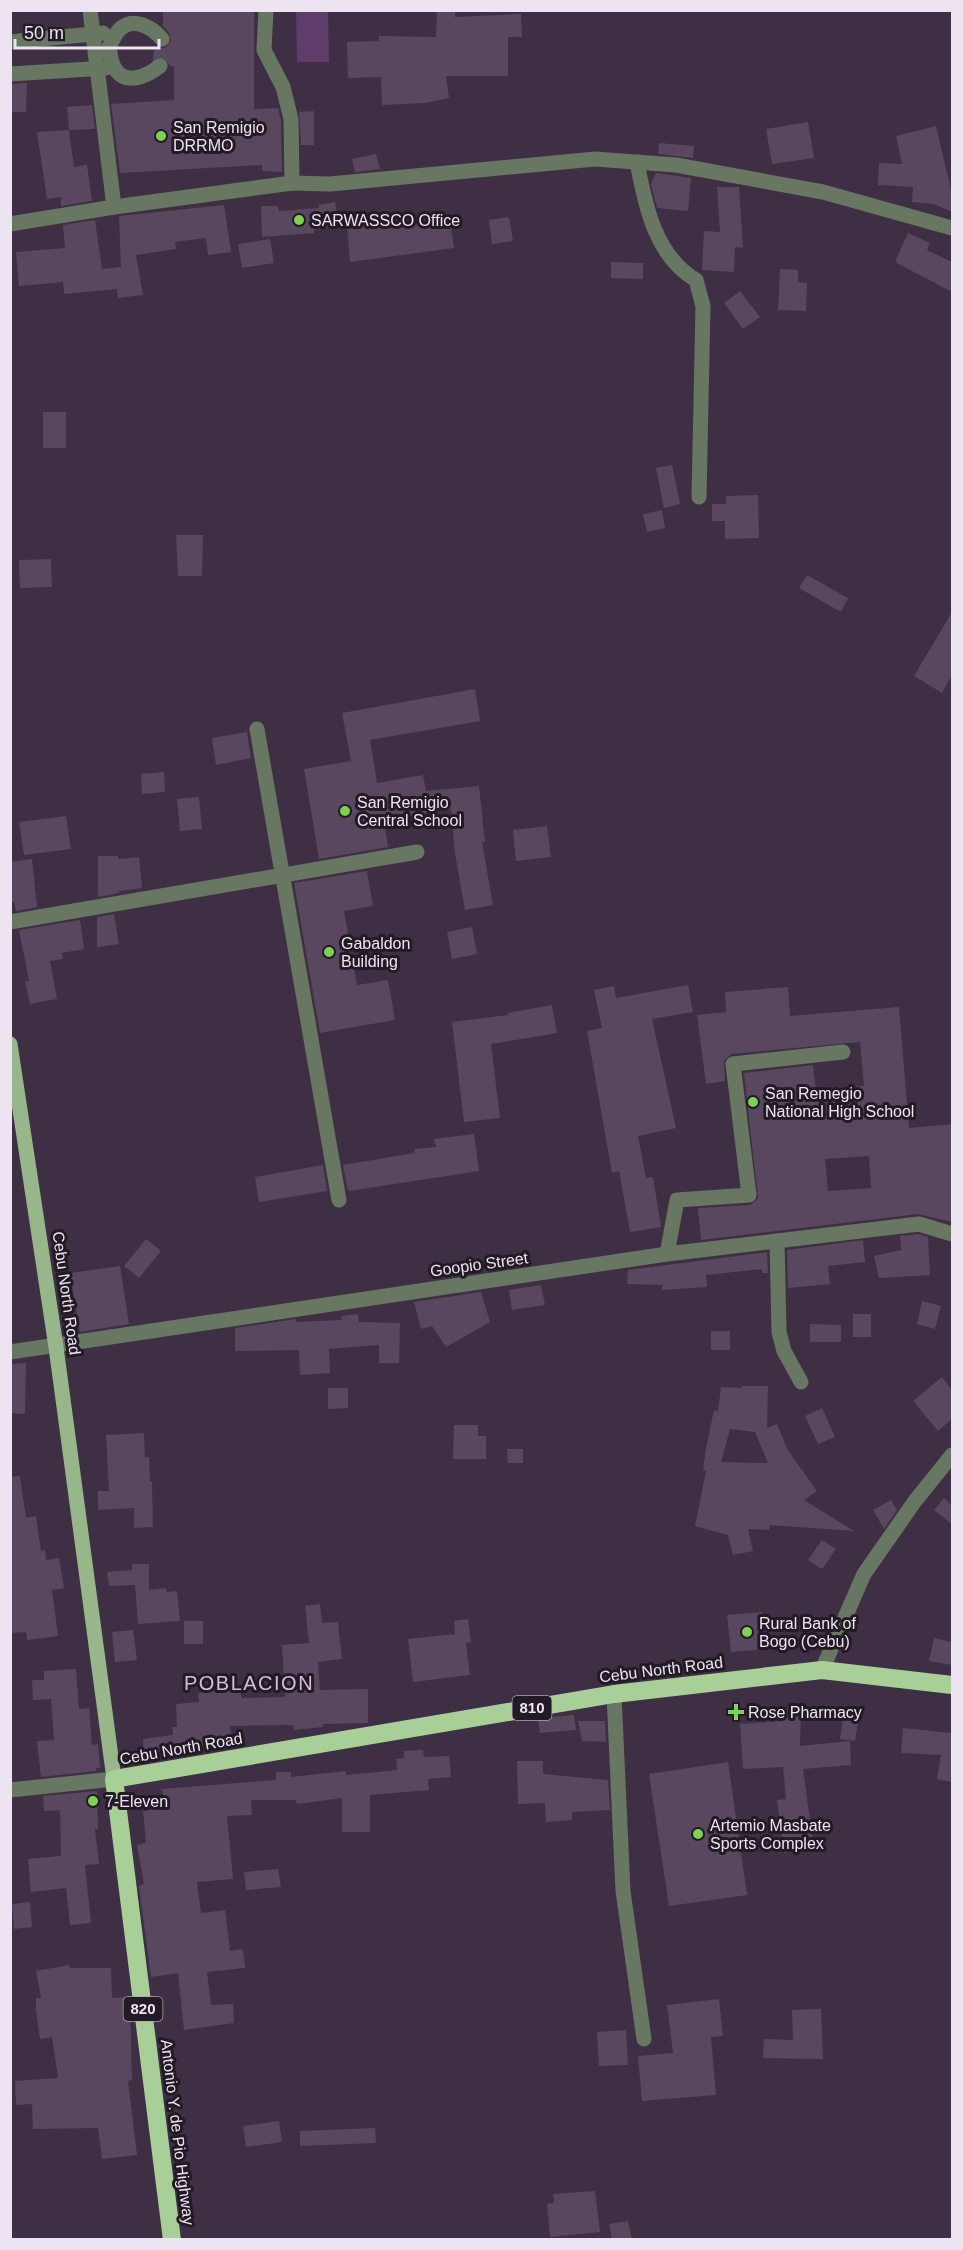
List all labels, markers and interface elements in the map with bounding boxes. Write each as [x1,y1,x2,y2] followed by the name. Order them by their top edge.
[15,12,159,50] scale bar
[24,23,64,43] text: 50 m
[173,119,265,154] place label: San Remigio DRRMO
[154,129,168,143] marker: San Remigio DRRMO
[311,212,460,229] place label: SARWASSCO Office
[292,213,306,227] marker: SARWASSCO Office
[357,794,462,829] place label: San Remigio Central School
[338,804,352,818] marker: San Remigio Central School
[341,935,410,970] place label: Gabaldon Building
[322,945,336,959] marker: Gabaldon Building
[765,1085,914,1120] place label: San Remegio National High School
[746,1095,760,1109] marker: San Remegio National High School
[49,1230,84,1356] street label: Cebu North Road
[429,1249,530,1280] street label: Goopio Street
[759,1615,856,1650] place label: Rural Bank of Bogo (Cebu)
[740,1625,754,1639] marker: Rural Bank of Bogo (Cebu)
[598,1653,724,1686] street label: Cebu North Road
[184,1672,314,1694] district label: POBLACION
[512,1696,552,1720] road number: 810
[748,1704,862,1721] place label: Rose Pharmacy
[729,1705,743,1719] marker: Rose Pharmacy
[118,1729,244,1768] street label: Cebu North Road
[105,1793,168,1810] place label: 7-Eleven
[86,1794,100,1808] marker: 7-Eleven
[710,1817,831,1852] place label: Artemio Masbate Sports Complex
[691,1827,705,1841] marker: Artemio Masbate Sports Complex
[124,1997,162,2021] road number: 820
[158,2038,197,2226] street label: Antonio Y. de Pio Highway

